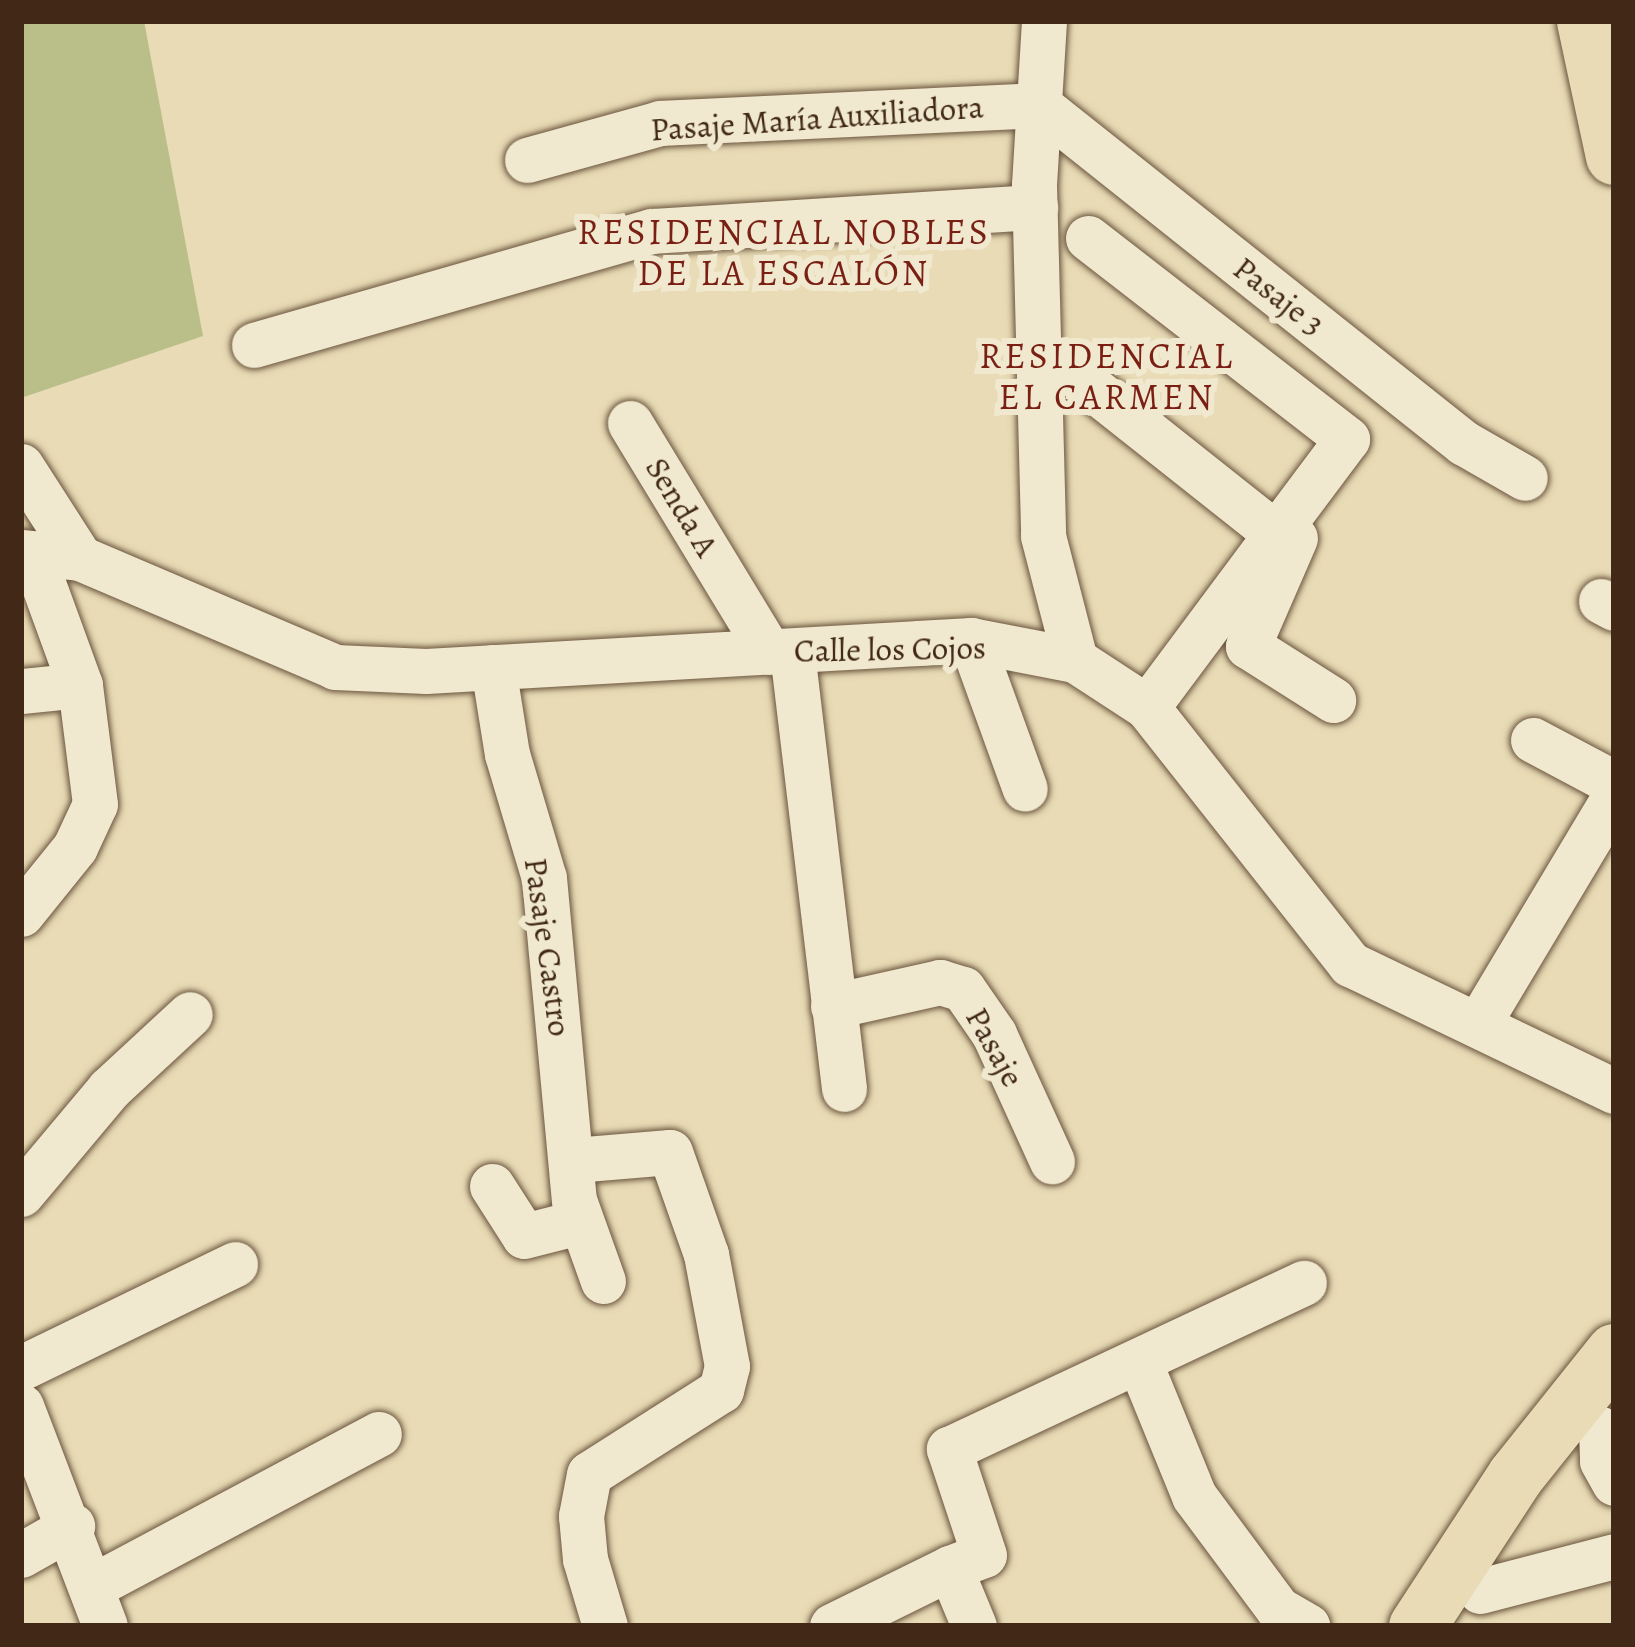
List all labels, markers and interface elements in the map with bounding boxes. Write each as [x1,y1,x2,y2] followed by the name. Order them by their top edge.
[649,87,985,149] street label: Pasaje María Auxiliadora
[577,209,991,294] district label: RESIDENCIAL NOBLES DE LA ESCALÓN
[1226,248,1332,344] street label: Pasaje 3
[979,333,1235,418] district label: RESIDENCIAL EL CARMEN
[637,450,727,564] street label: Senda A
[794,628,986,670] street label: Calle los Cojos
[516,855,580,1039] street label: Pasaje Castro
[957,1000,1033,1094] street label: Pasaje

